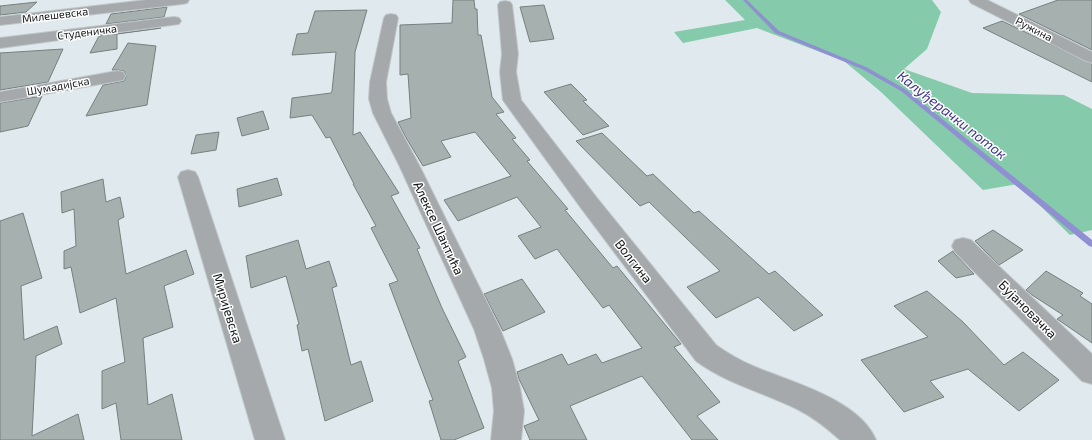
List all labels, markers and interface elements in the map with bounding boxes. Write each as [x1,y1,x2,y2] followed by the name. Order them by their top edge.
[21,4,89,25] street label: Милешевска
[1013,14,1055,44] street label: Ружина
[56,21,118,43] street label: Студеничка
[894,67,1011,163] water label: Калуђерачки поток
[26,74,90,98] street label: Шумадијска
[410,179,468,277] street label: Алексе Шантића
[612,236,656,286] street label: Волгина
[210,271,246,345] street label: Миријевска
[996,277,1060,341] street label: Бујановачка

